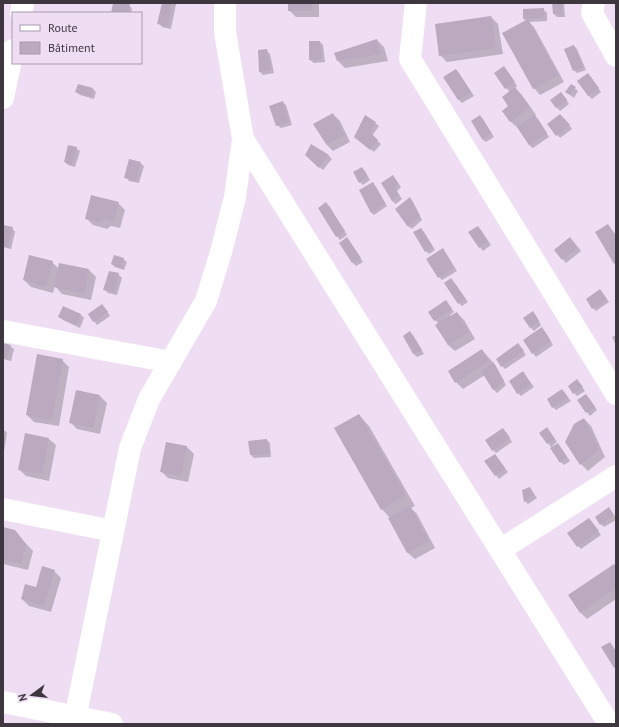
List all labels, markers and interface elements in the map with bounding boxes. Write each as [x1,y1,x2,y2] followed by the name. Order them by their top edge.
[12,12,142,64] legend
[48,20,78,35] text: Route
[48,40,95,55] text: Bâtiment
[12,675,52,715] north arrow
[15,692,30,703] text: N

